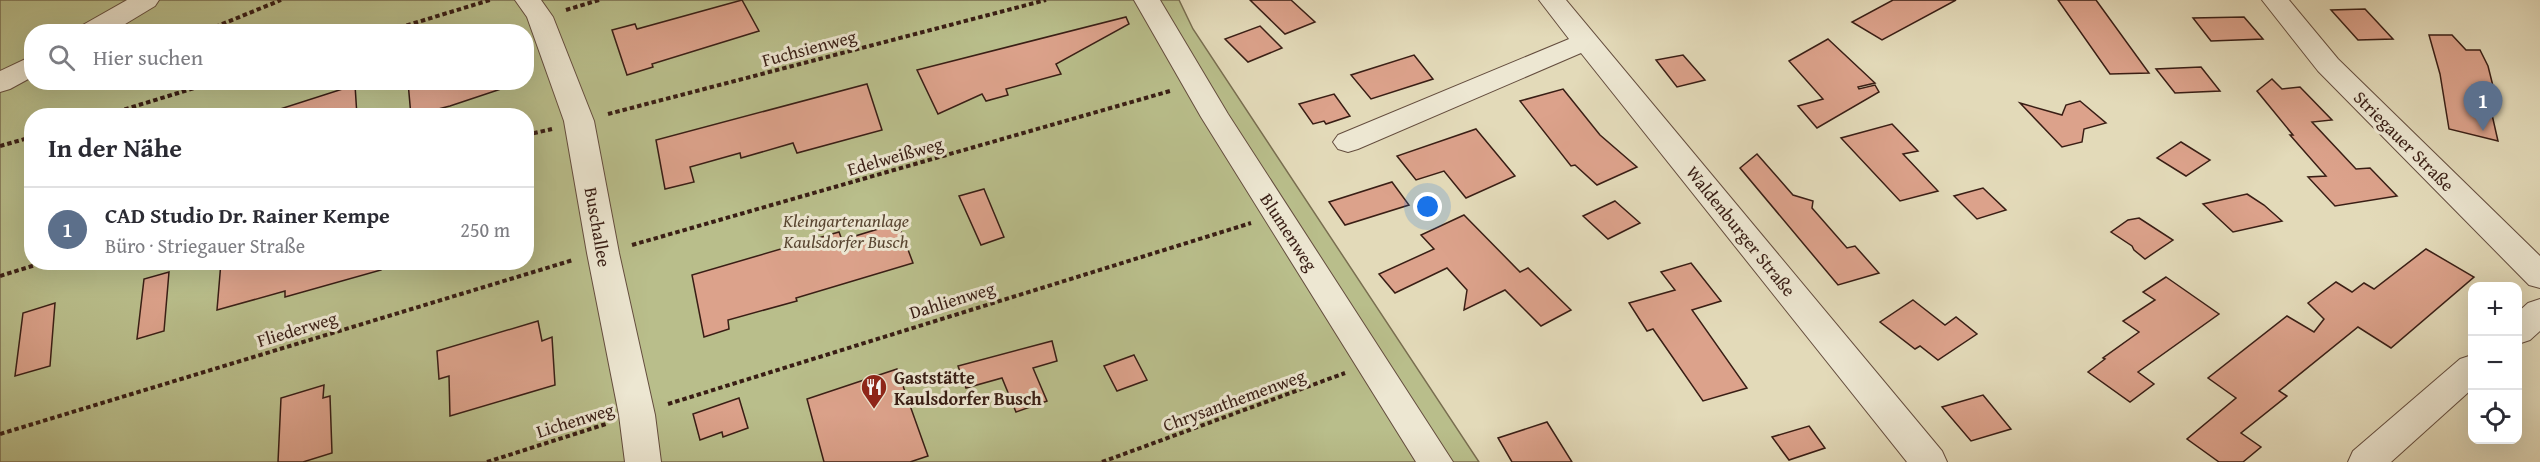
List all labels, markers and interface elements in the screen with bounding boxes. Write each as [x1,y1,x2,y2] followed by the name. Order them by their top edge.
[759,22,859,74] street label: Fuchsienweg
[24,24,534,90] search box
[45,41,78,74] icon: search
[93,41,203,73] text: Hier suchen
[2464,82,2502,131] pin: 1
[2347,84,2461,198] street label: Striegauer Straße
[48,128,182,167] text: In der Nähe
[844,129,946,183] street label: Edelweißweg
[1680,160,1802,302] street label: Waldenburger Straße
[578,185,618,269] street label: Buschallee
[1254,188,1324,276] street label: Blumenweg
[1413,192,1442,221] your location
[105,199,390,231] text: CAD Studio Dr. Rainer Kempe
[782,207,909,255] park label: Kleingartenanlage Kaulsdorfer Busch
[62,215,73,244] text: 1
[460,215,510,244] text: 250 m
[105,231,305,260] text: Büro · Striegauer Straße
[906,274,998,326] street label: Dahlienweg
[2468,282,2522,444] map controls
[2468,282,2522,336] button: +
[254,304,340,354] street label: Fliederweg
[2468,336,2522,390] button: −
[1159,362,1309,438] street label: Chrysanthemenweg
[894,364,1042,412] place label: Gaststätte Kaulsdorfer Busch
[859,372,889,410] restaurant icon: Gaststätte Kaulsdorfer Busch
[2468,390,2522,444] button: locate
[533,395,617,445] street label: Lichenweg

